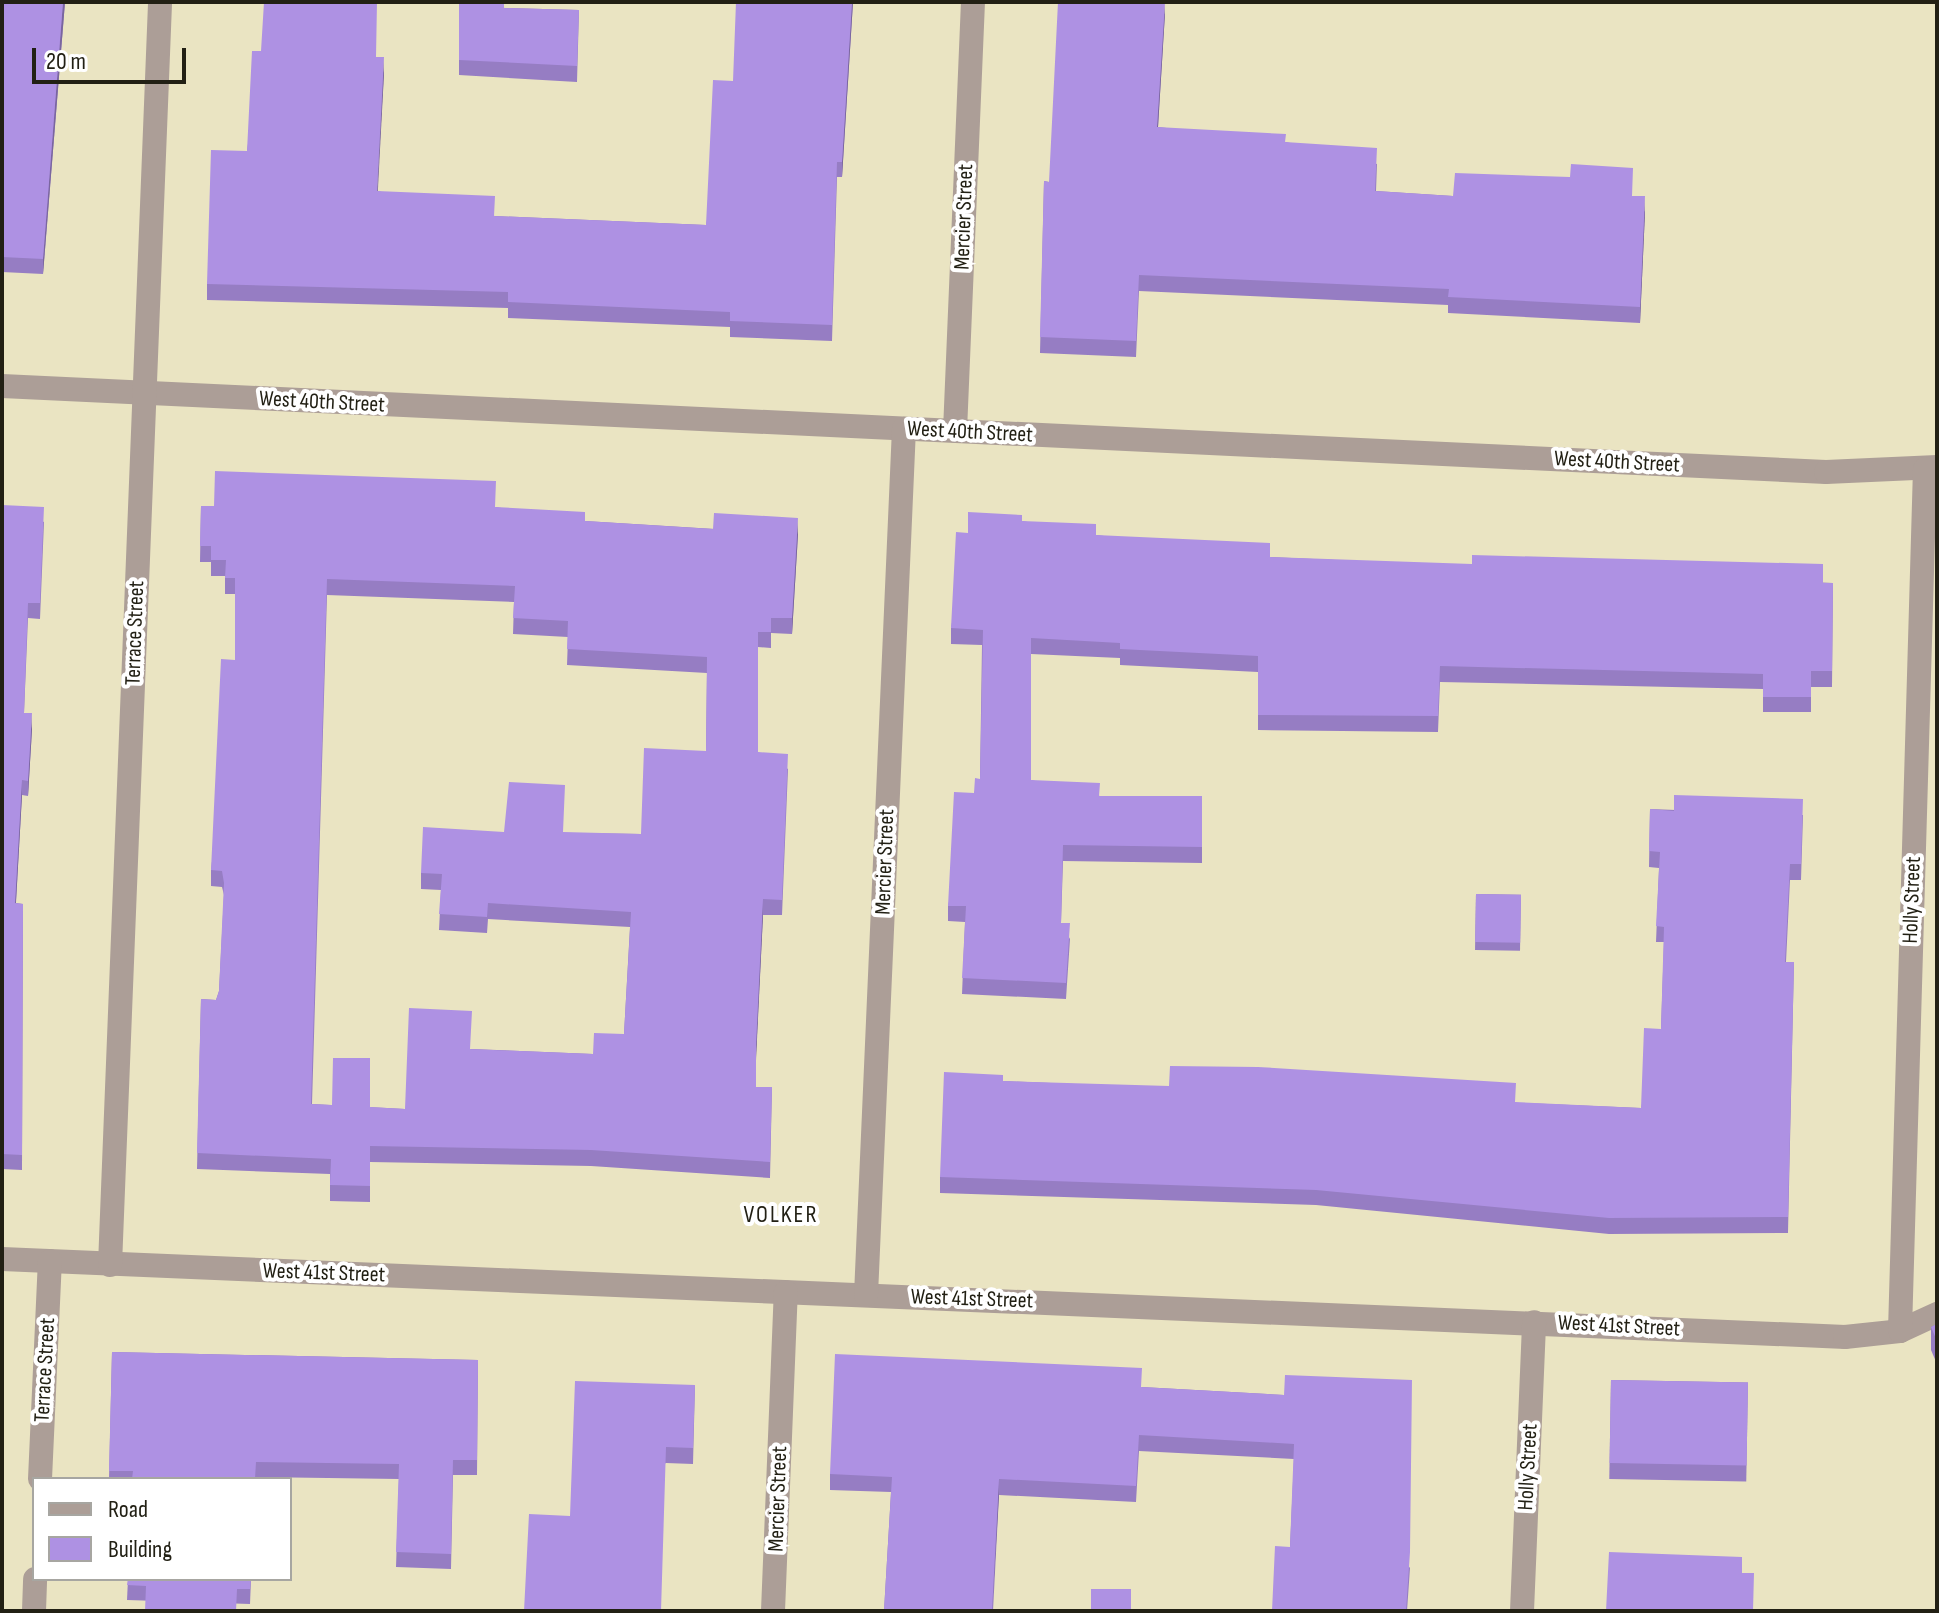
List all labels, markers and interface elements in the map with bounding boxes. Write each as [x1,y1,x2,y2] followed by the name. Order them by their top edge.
[36,32,190,82] scale bar
[46,47,86,76] text: 20 m
[949,164,979,270] street label: Mercier Street
[258,386,386,418] street label: West 40th Street
[906,416,1034,448] street label: West 40th Street
[1553,446,1681,478] street label: West 40th Street
[120,580,150,686] street label: Terrace Street
[870,809,900,915] street label: Mercier Street
[1897,856,1927,944] street label: Holly Street
[743,1201,819,1229] district label: VOLKER
[262,1258,386,1288] street label: West 41st Street
[910,1284,1034,1314] street label: West 41st Street
[1557,1310,1681,1342] street label: West 41st Street
[29,1317,61,1423] street label: Terrace Street
[1513,1423,1543,1511] street label: Holly Street
[763,1446,793,1552] street label: Mercier Street
[32,1477,292,1581] legend
[108,1495,148,1524] text: Road
[108,1535,172,1564] text: Building

